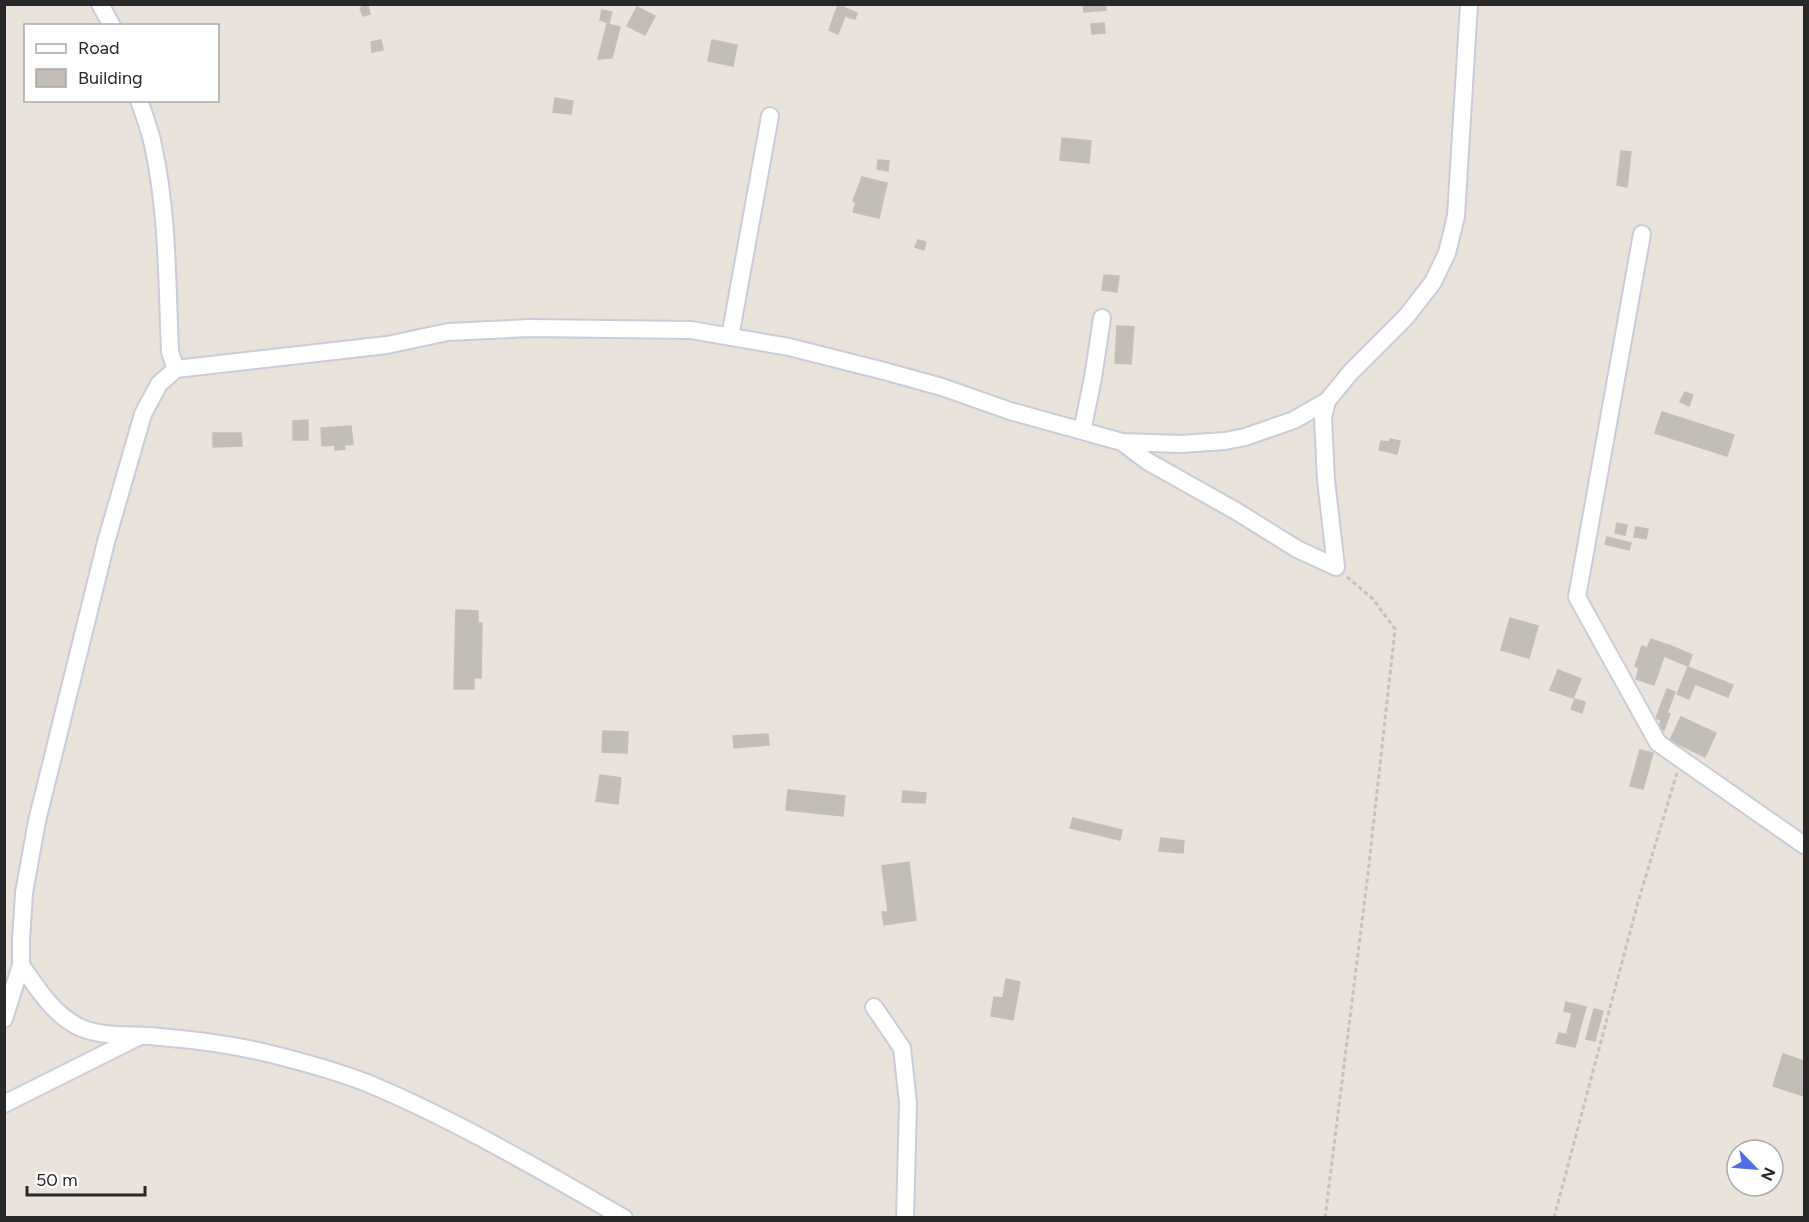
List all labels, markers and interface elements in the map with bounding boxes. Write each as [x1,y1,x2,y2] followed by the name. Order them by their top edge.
[24,24,219,102] legend
[78,37,119,59] text: Road
[78,67,143,89] text: Building
[1725,1138,1785,1198] north arrow
[27,1159,146,1197] scale bar
[1757,1165,1779,1184] text: N
[36,1169,78,1191] text: 50 m

